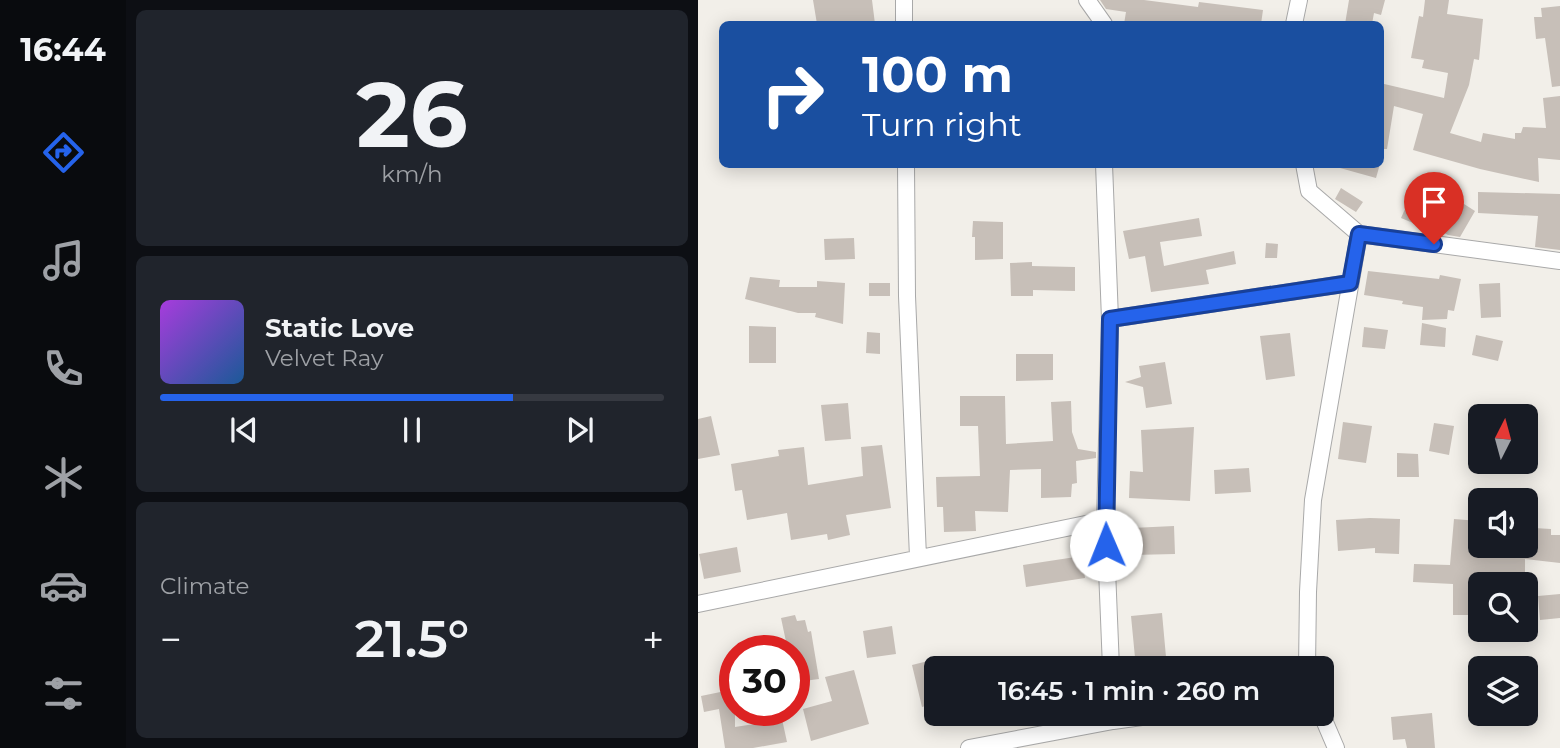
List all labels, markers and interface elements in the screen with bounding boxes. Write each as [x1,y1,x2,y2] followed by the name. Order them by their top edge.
[20,30,106,69] text: 16:44
[862,45,1013,104] text: 100 m
[747,49,838,140] icon: right
[356,59,468,170] text: 26
[862,105,1022,144] text: Turn right
[39,128,88,177] icon: directions
[381,160,443,188] text: km/h
[1404,172,1464,244] pin
[1415,183,1453,221] icon: arrive
[39,236,88,285] icon: music
[265,312,414,344] text: Static Love
[39,344,88,393] icon: phone
[265,344,383,372] text: Velvet Ray
[1468,404,1538,474] north arrow
[1468,404,1538,726] map controls
[225,411,263,449] icon: previous
[393,411,431,449] icon: pause
[561,411,599,449] icon: next
[39,453,88,502] icon: climate
[1468,488,1538,558] button: sound
[1069,508,1143,582] position arrow
[39,561,88,610] icon: car
[160,572,249,600] text: Climate
[1468,572,1538,642] button: search
[355,607,469,670] text: 21.5°
[160,616,182,663] text: −
[642,616,664,663] text: +
[719,635,810,726] speed limit sign: 30
[1468,656,1538,726] button: layers
[39,669,88,718] icon: filters
[998,675,1260,707] text: 16:45 · 1 min · 260 m

